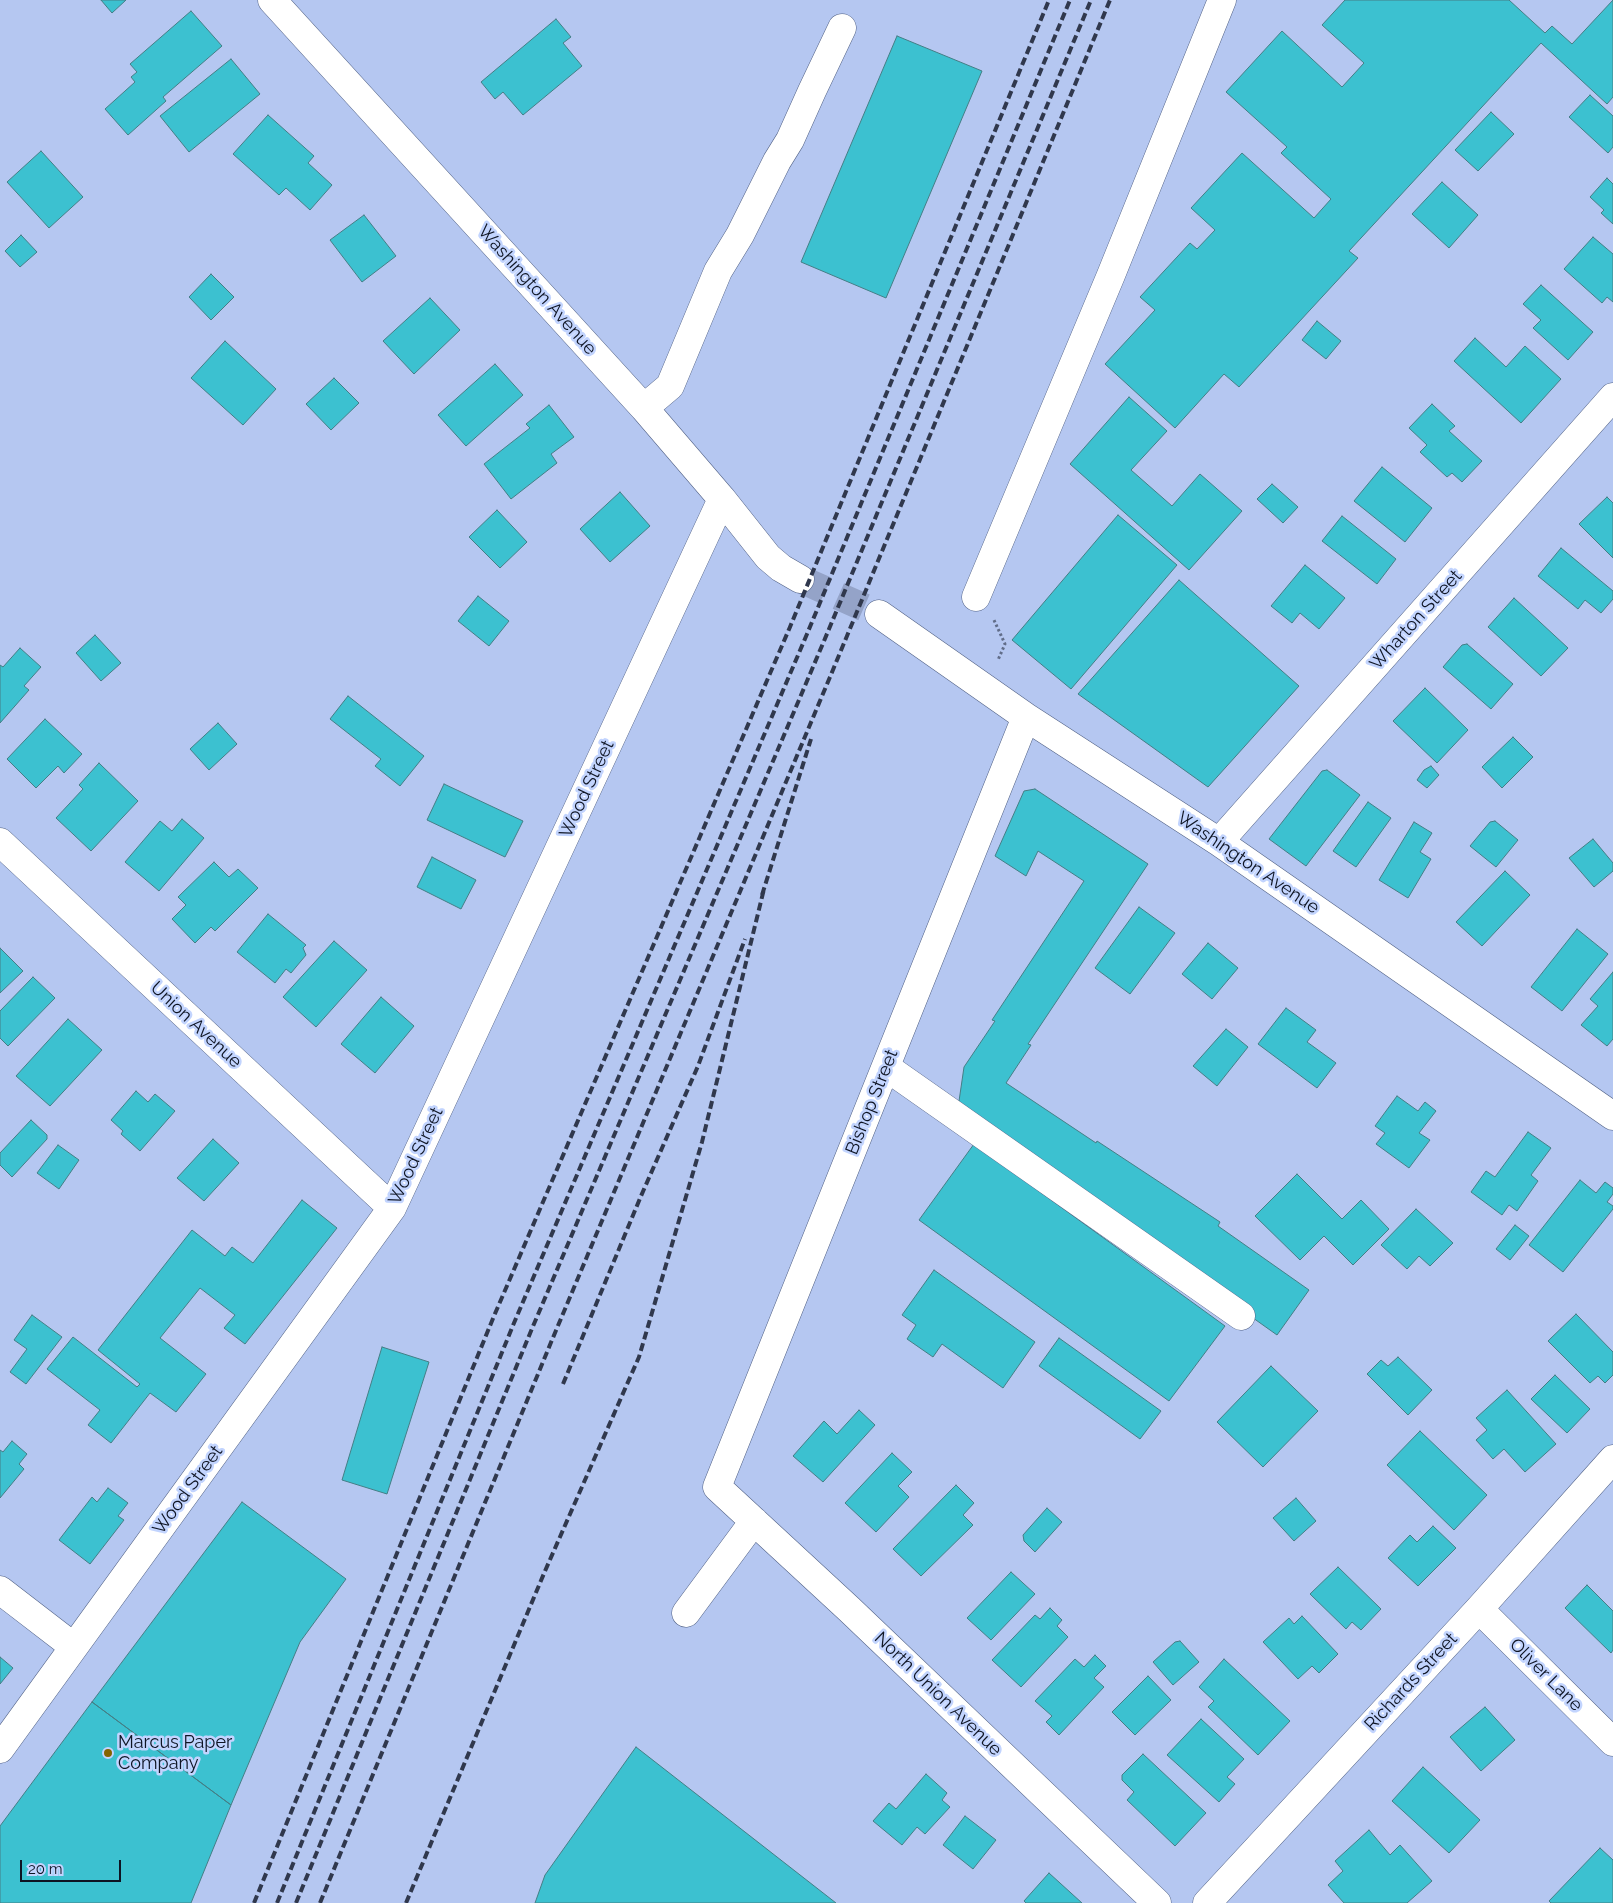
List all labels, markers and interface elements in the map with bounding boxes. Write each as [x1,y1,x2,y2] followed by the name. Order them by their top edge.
[473,221,601,359] street label: Washington Avenue
[1365,566,1467,674] street label: Wharton Street
[555,737,619,841] street label: Wood Street
[1173,807,1323,919] street label: Washington Avenue
[146,977,246,1073] street label: Union Avenue
[841,1046,903,1158] street label: Bishop Street
[384,1104,448,1208] street label: Wood Street
[148,1441,228,1539] street label: Wood Street
[870,1628,1006,1760] street label: North Union Avenue
[1360,1628,1462,1736] street label: Richards Street
[1505,1634,1587,1716] street label: Oliver Lane
[118,1732,232,1775] place label: Marcus Paper Company
[102,1747,114,1759] marker: Marcus Paper Company
[22,1850,124,1882] scale bar
[28,1860,63,1878] text: 20 m

